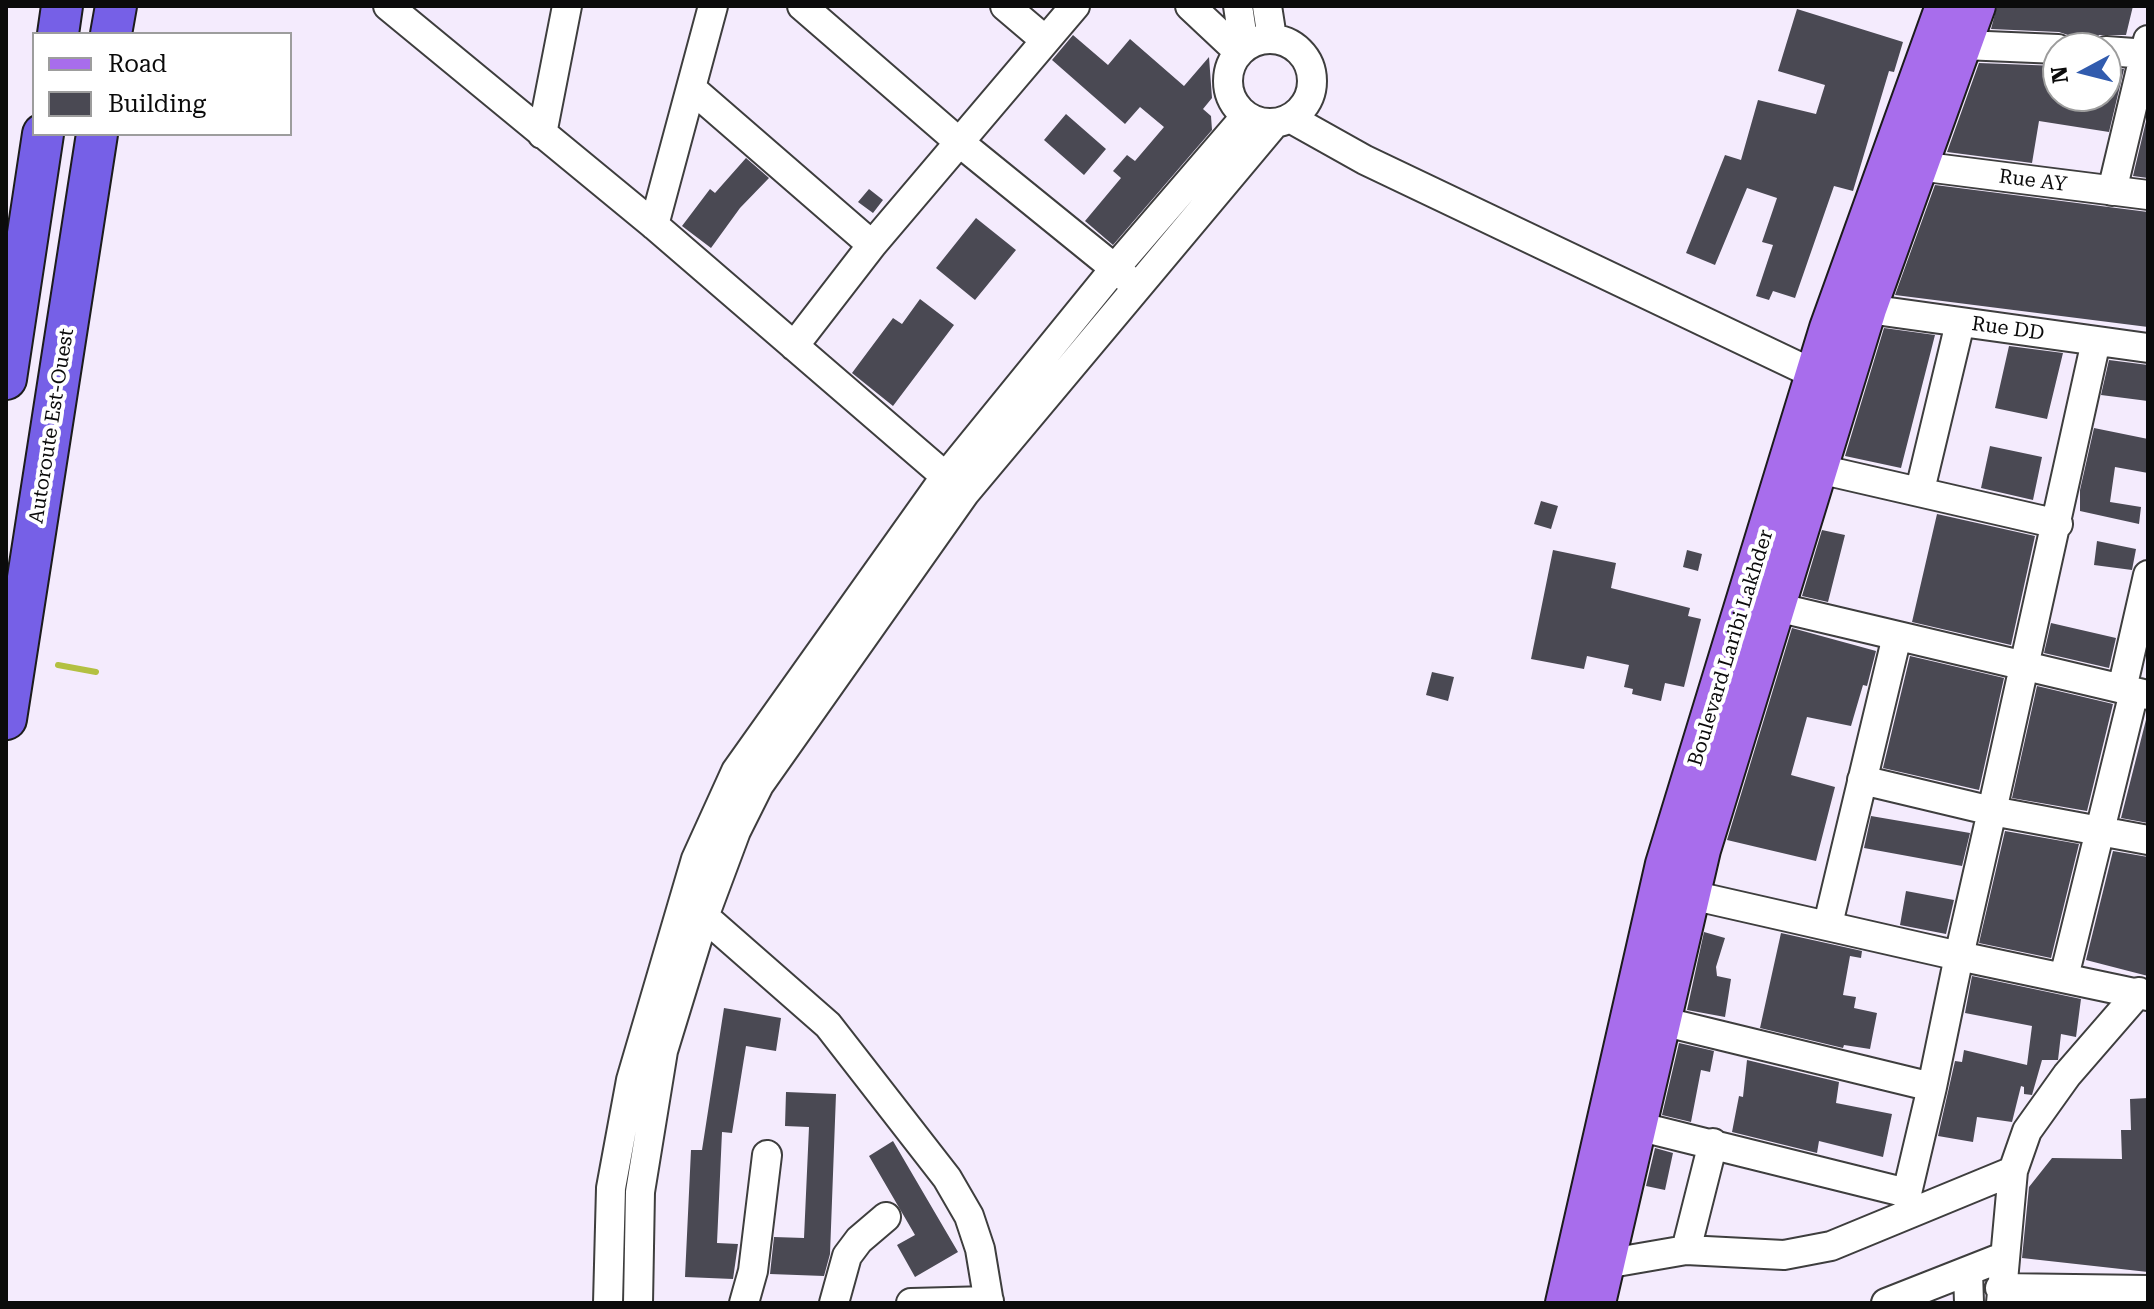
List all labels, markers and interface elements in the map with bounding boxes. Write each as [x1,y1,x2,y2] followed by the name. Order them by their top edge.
[32,32,292,136] legend
[2042,32,2122,112] north arrow
[108,50,167,78] text: Road
[2046,65,2073,85] text: N
[108,90,206,118] text: Building
[1998,165,2068,197] street label: Rue AY
[1970,312,2046,346] street label: Rue DD
[25,327,79,525] street label: Autoroute Est-Ouest
[1684,527,1778,769] street label: Boulevard Laribi Lakhder

